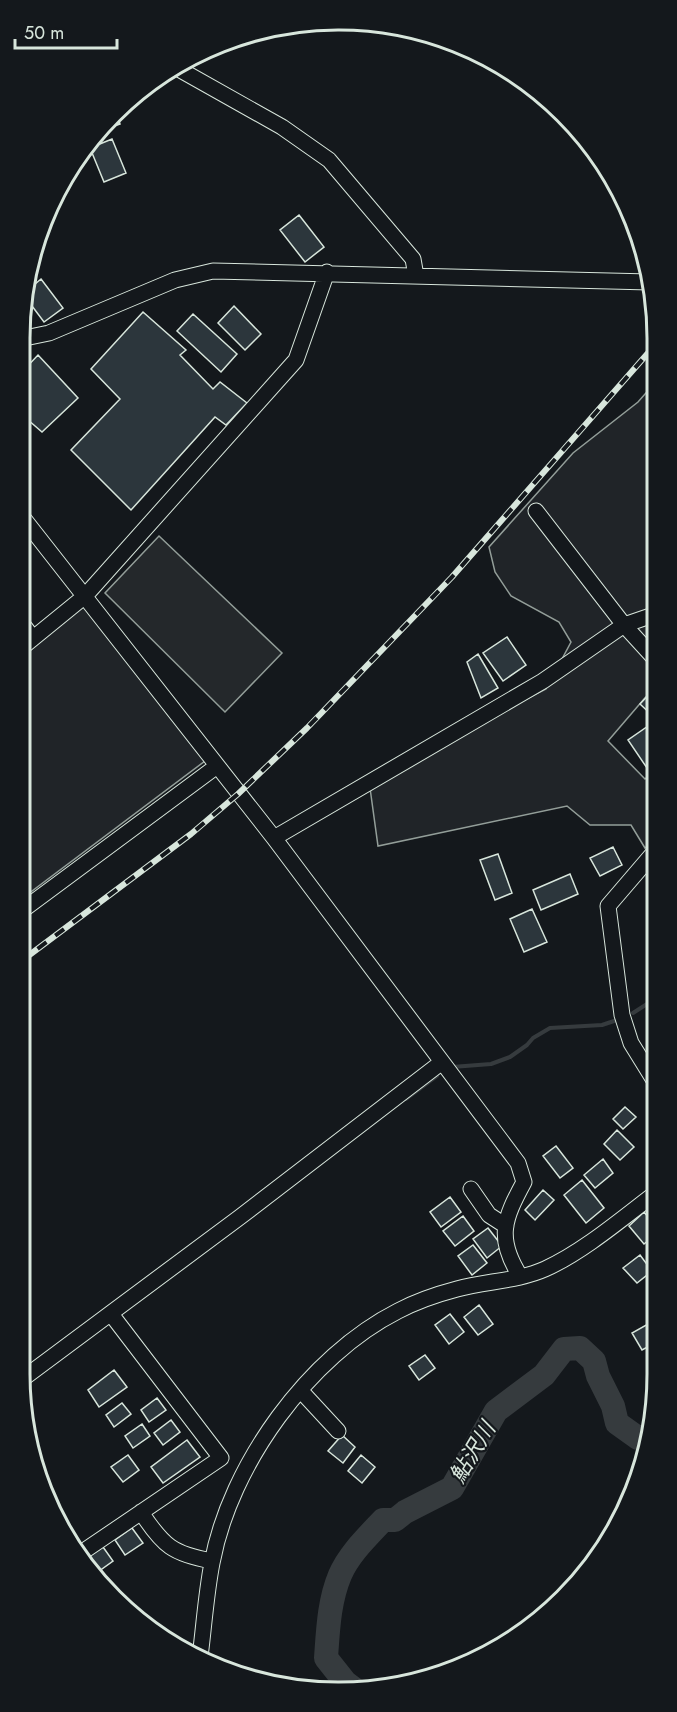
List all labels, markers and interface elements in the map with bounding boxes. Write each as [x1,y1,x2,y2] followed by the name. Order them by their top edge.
[15,12,117,50] scale bar
[24,20,64,46] text: 50 m
[441,1414,504,1489] water label: 鮎沢川

